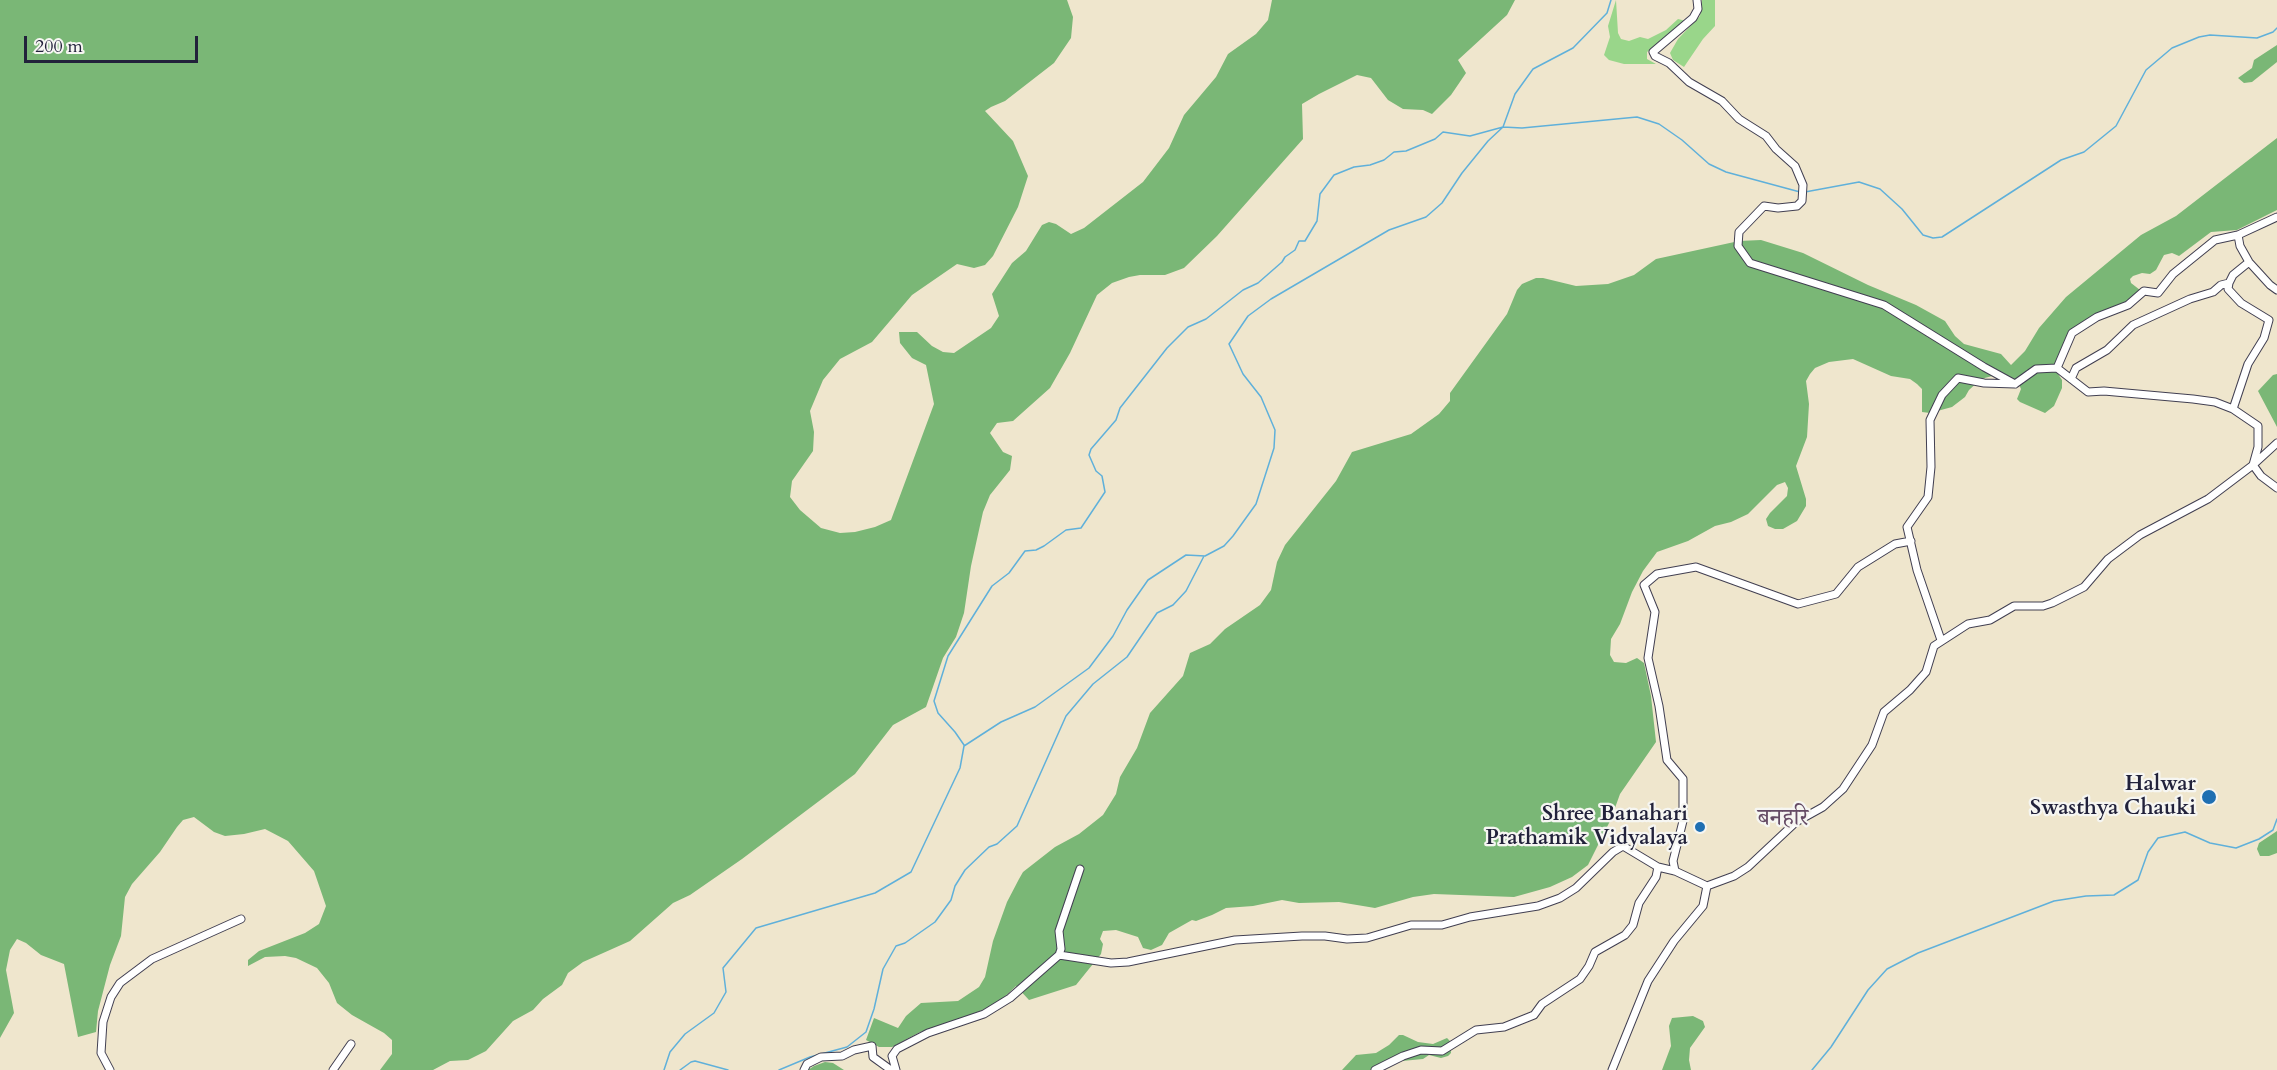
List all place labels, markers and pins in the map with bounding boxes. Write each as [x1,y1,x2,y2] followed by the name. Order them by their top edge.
[2030,772,2196,822] place label: Halwar Swasthya Chauki
[2200,788,2218,806] marker: Halwar Swasthya Chauki
[1485,802,1688,852] place label: Shree Banahari Prathamik Vidyalaya
[1693,820,1707,834] marker: Shree Banahari Prathamik Vidyalaya

